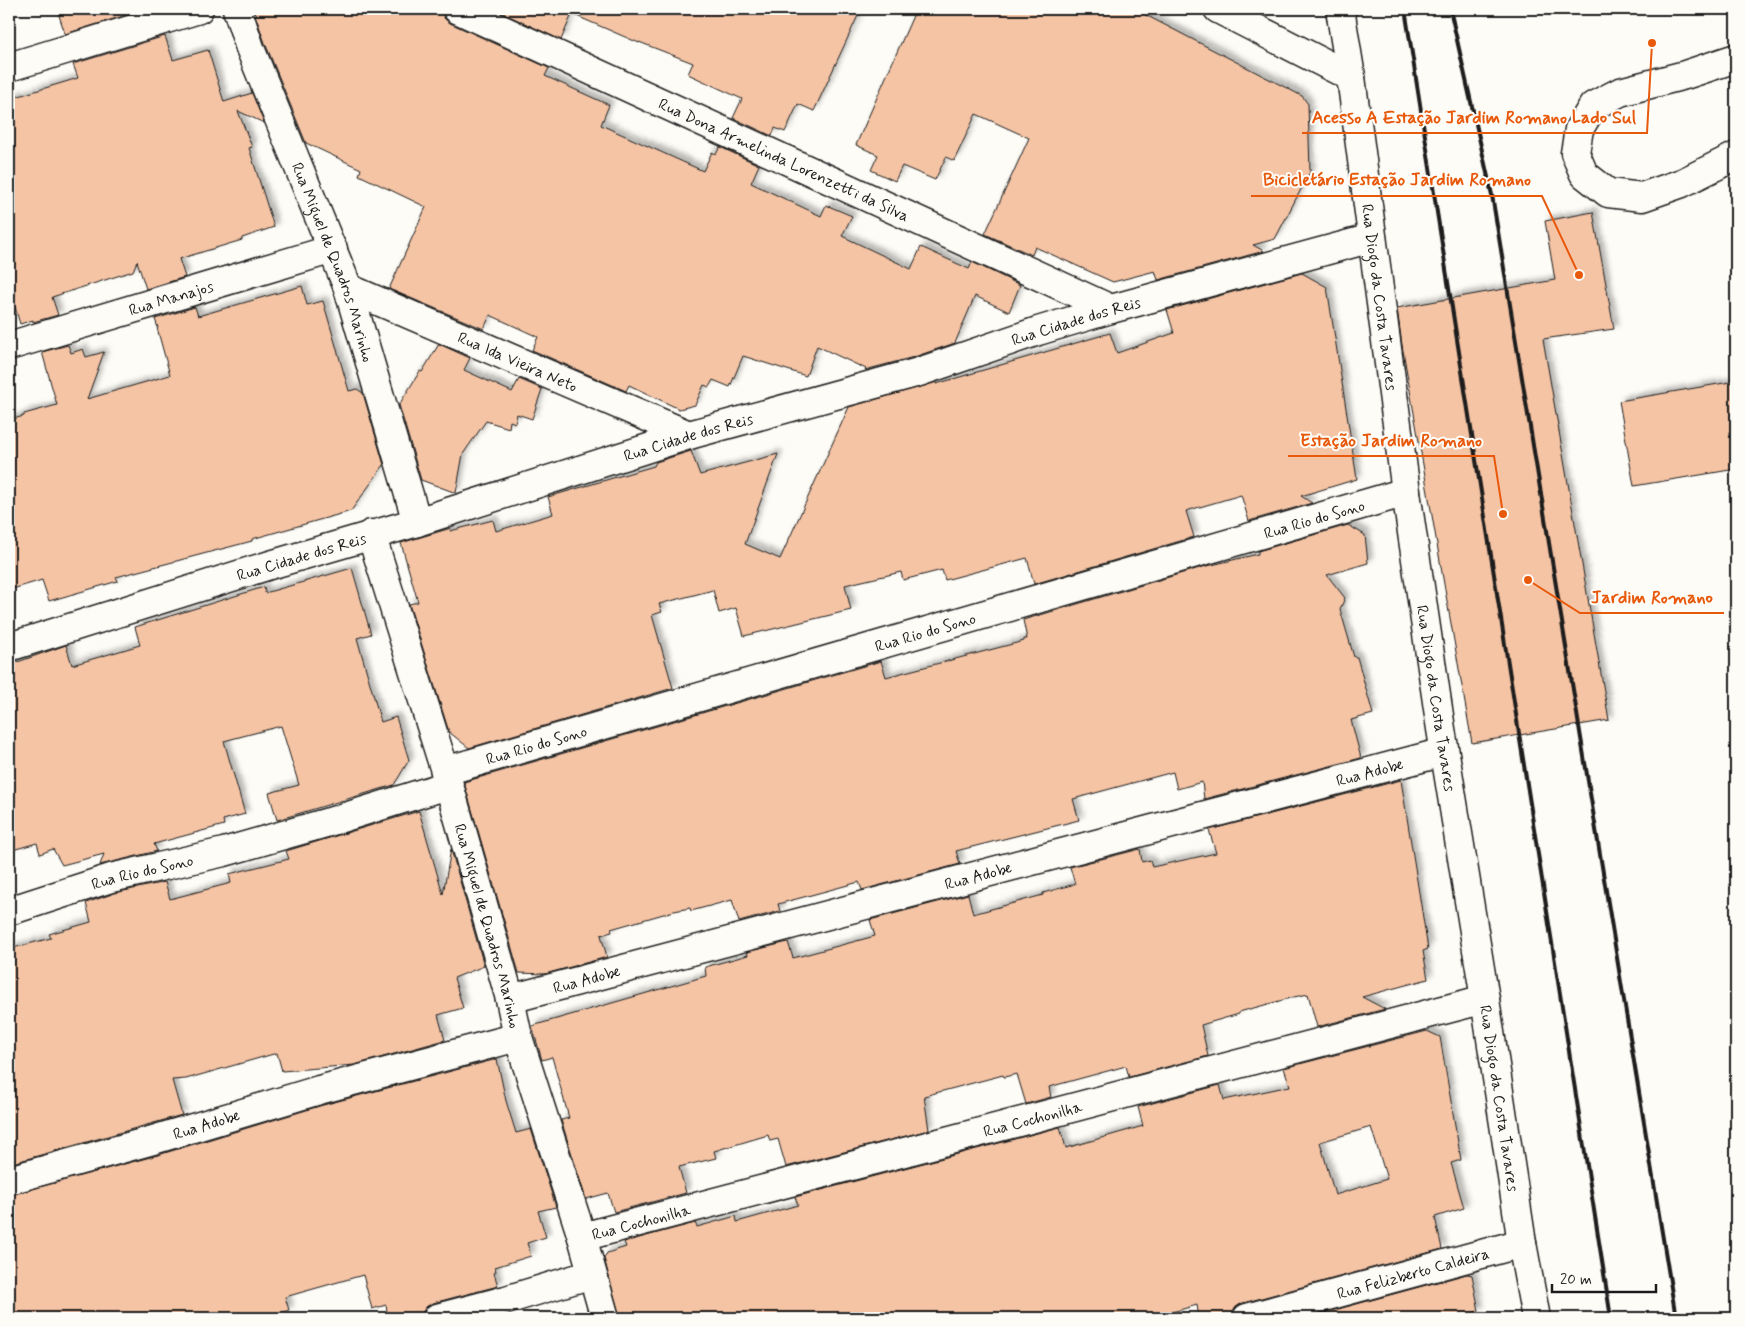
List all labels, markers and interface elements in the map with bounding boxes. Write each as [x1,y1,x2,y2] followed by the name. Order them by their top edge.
[655,94,912,227] street label: Rua Dona Armelinda Lorenzetti da Silva
[1302,100,1647,133] callout: Acesso A Estação Jardim Romano Lado Sul
[1312,106,1637,130] text: Acesso A Estação Jardim Romano Lado Sul
[286,160,378,365] street label: Rua Miguel de Quadros Marinho
[1251,163,1542,196] callout: Bicicletário Estação Jardim Romano
[1263,168,1531,192] text: Bicicletário Estação Jardim Romano
[1356,203,1401,392] street label: Rua Diogo da Costa Tavares
[126,276,216,322] street label: Rua Manajos
[1009,292,1143,351] street label: Rua Cidade dos Reis
[454,328,580,398] street label: Rua Ida Vieira Neto
[621,409,756,467] street label: Rua Cidade dos Reis
[1288,423,1494,456] callout: Estação Jardim Romano
[1300,429,1482,453] text: Estação Jardim Romano
[1262,495,1368,545] street label: Rua Rio do Sono
[234,528,369,587] street label: Rua Cidade dos Reis
[1580,580,1724,613] callout: Jardim Romano
[1591,586,1713,610] text: Jardim Romano
[1411,604,1460,793] street label: Rua Diogo da Costa Tavares
[873,608,979,658] street label: Rua Rio do Sono
[484,721,590,771] street label: Rua Rio do Sono
[1334,754,1406,792] street label: Rua Adobe
[449,821,525,1030] street label: Rua Miguel de Quadros Marinho
[89,850,196,896] street label: Rua Rio do Sono
[942,858,1015,896] street label: Rua Adobe
[551,961,623,999] street label: Rua Adobe
[1474,1004,1523,1193] street label: Rua Diogo da Costa Tavares
[981,1097,1085,1143] street label: Rua Cochonilha
[171,1105,243,1145] street label: Rua Adobe
[590,1200,693,1246] street label: Rua Cochonilha
[1335,1243,1492,1305] street label: Rua Felizberto Caldeira
[1552,1262,1656,1294] scale bar
[1560,1270,1592,1290] text: 20 m

